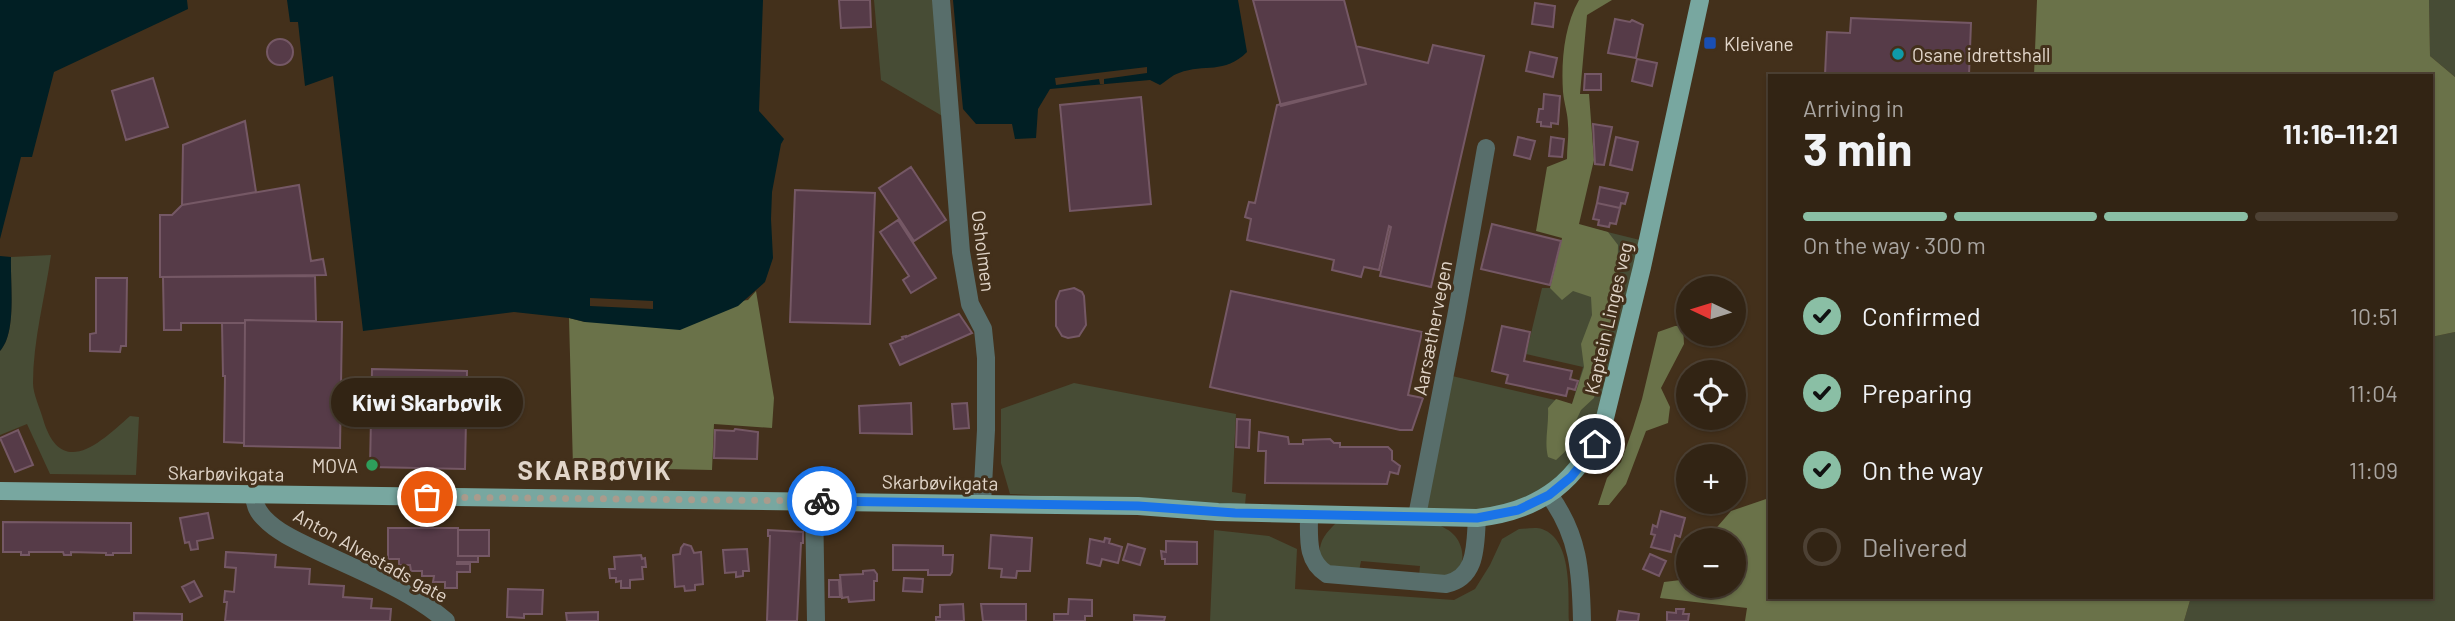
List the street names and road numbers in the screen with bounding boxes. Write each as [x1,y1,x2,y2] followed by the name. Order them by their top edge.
[968,209,1000,293] street label: Osholmen
[1579,240,1637,396] street label: Kaptein Linges veg
[1408,259,1456,397] street label: Aarsæthervegen
[168,460,284,486] street label: Skarbøvikgata
[882,469,998,495] street label: Skarbøvikgata
[290,503,452,607] street label: Anton Alvestads gate

